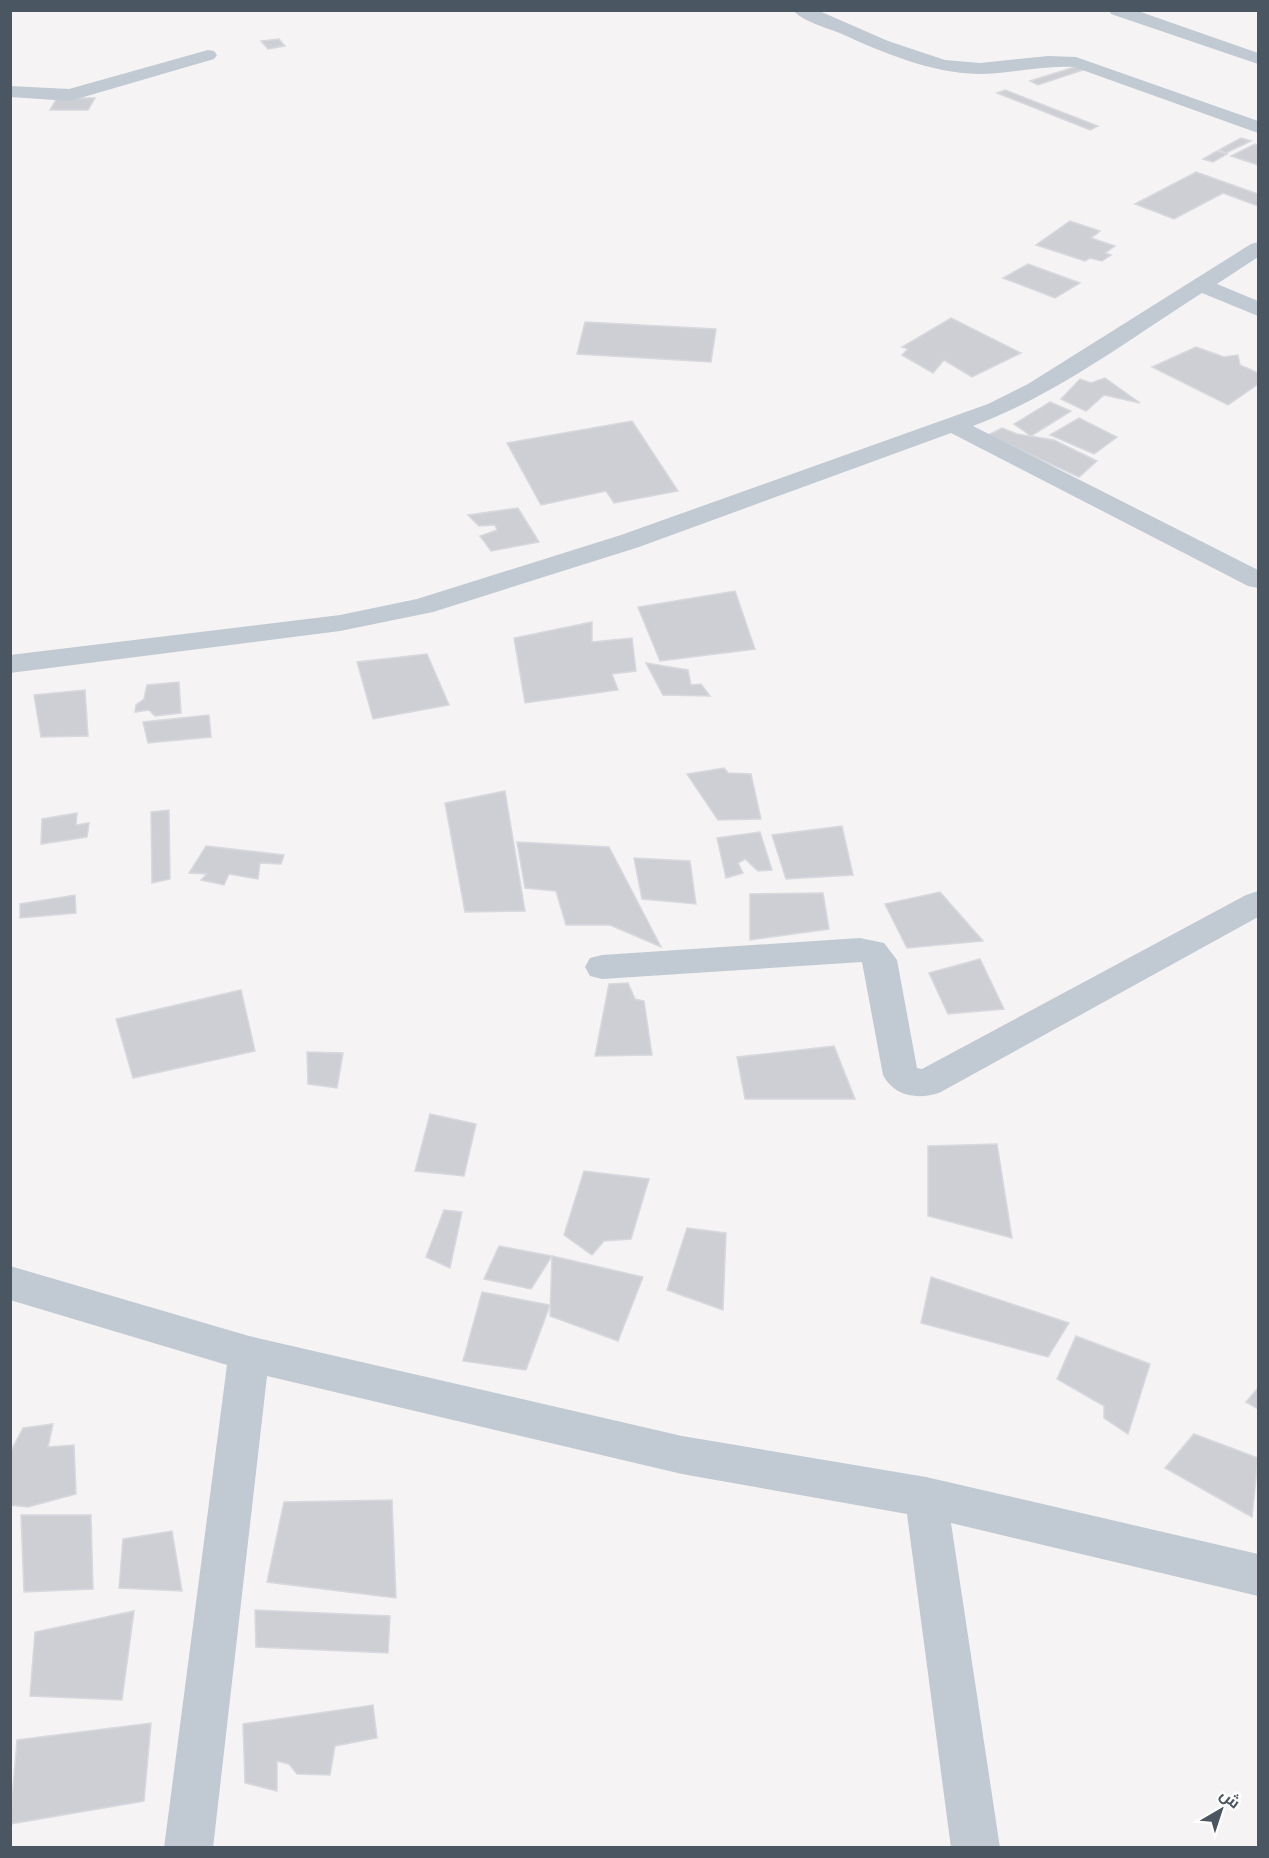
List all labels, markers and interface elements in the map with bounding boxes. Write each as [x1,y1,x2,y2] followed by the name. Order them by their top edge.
[1191,1780,1251,1840] north arrow
[1216,1785,1244,1813] text: ش

